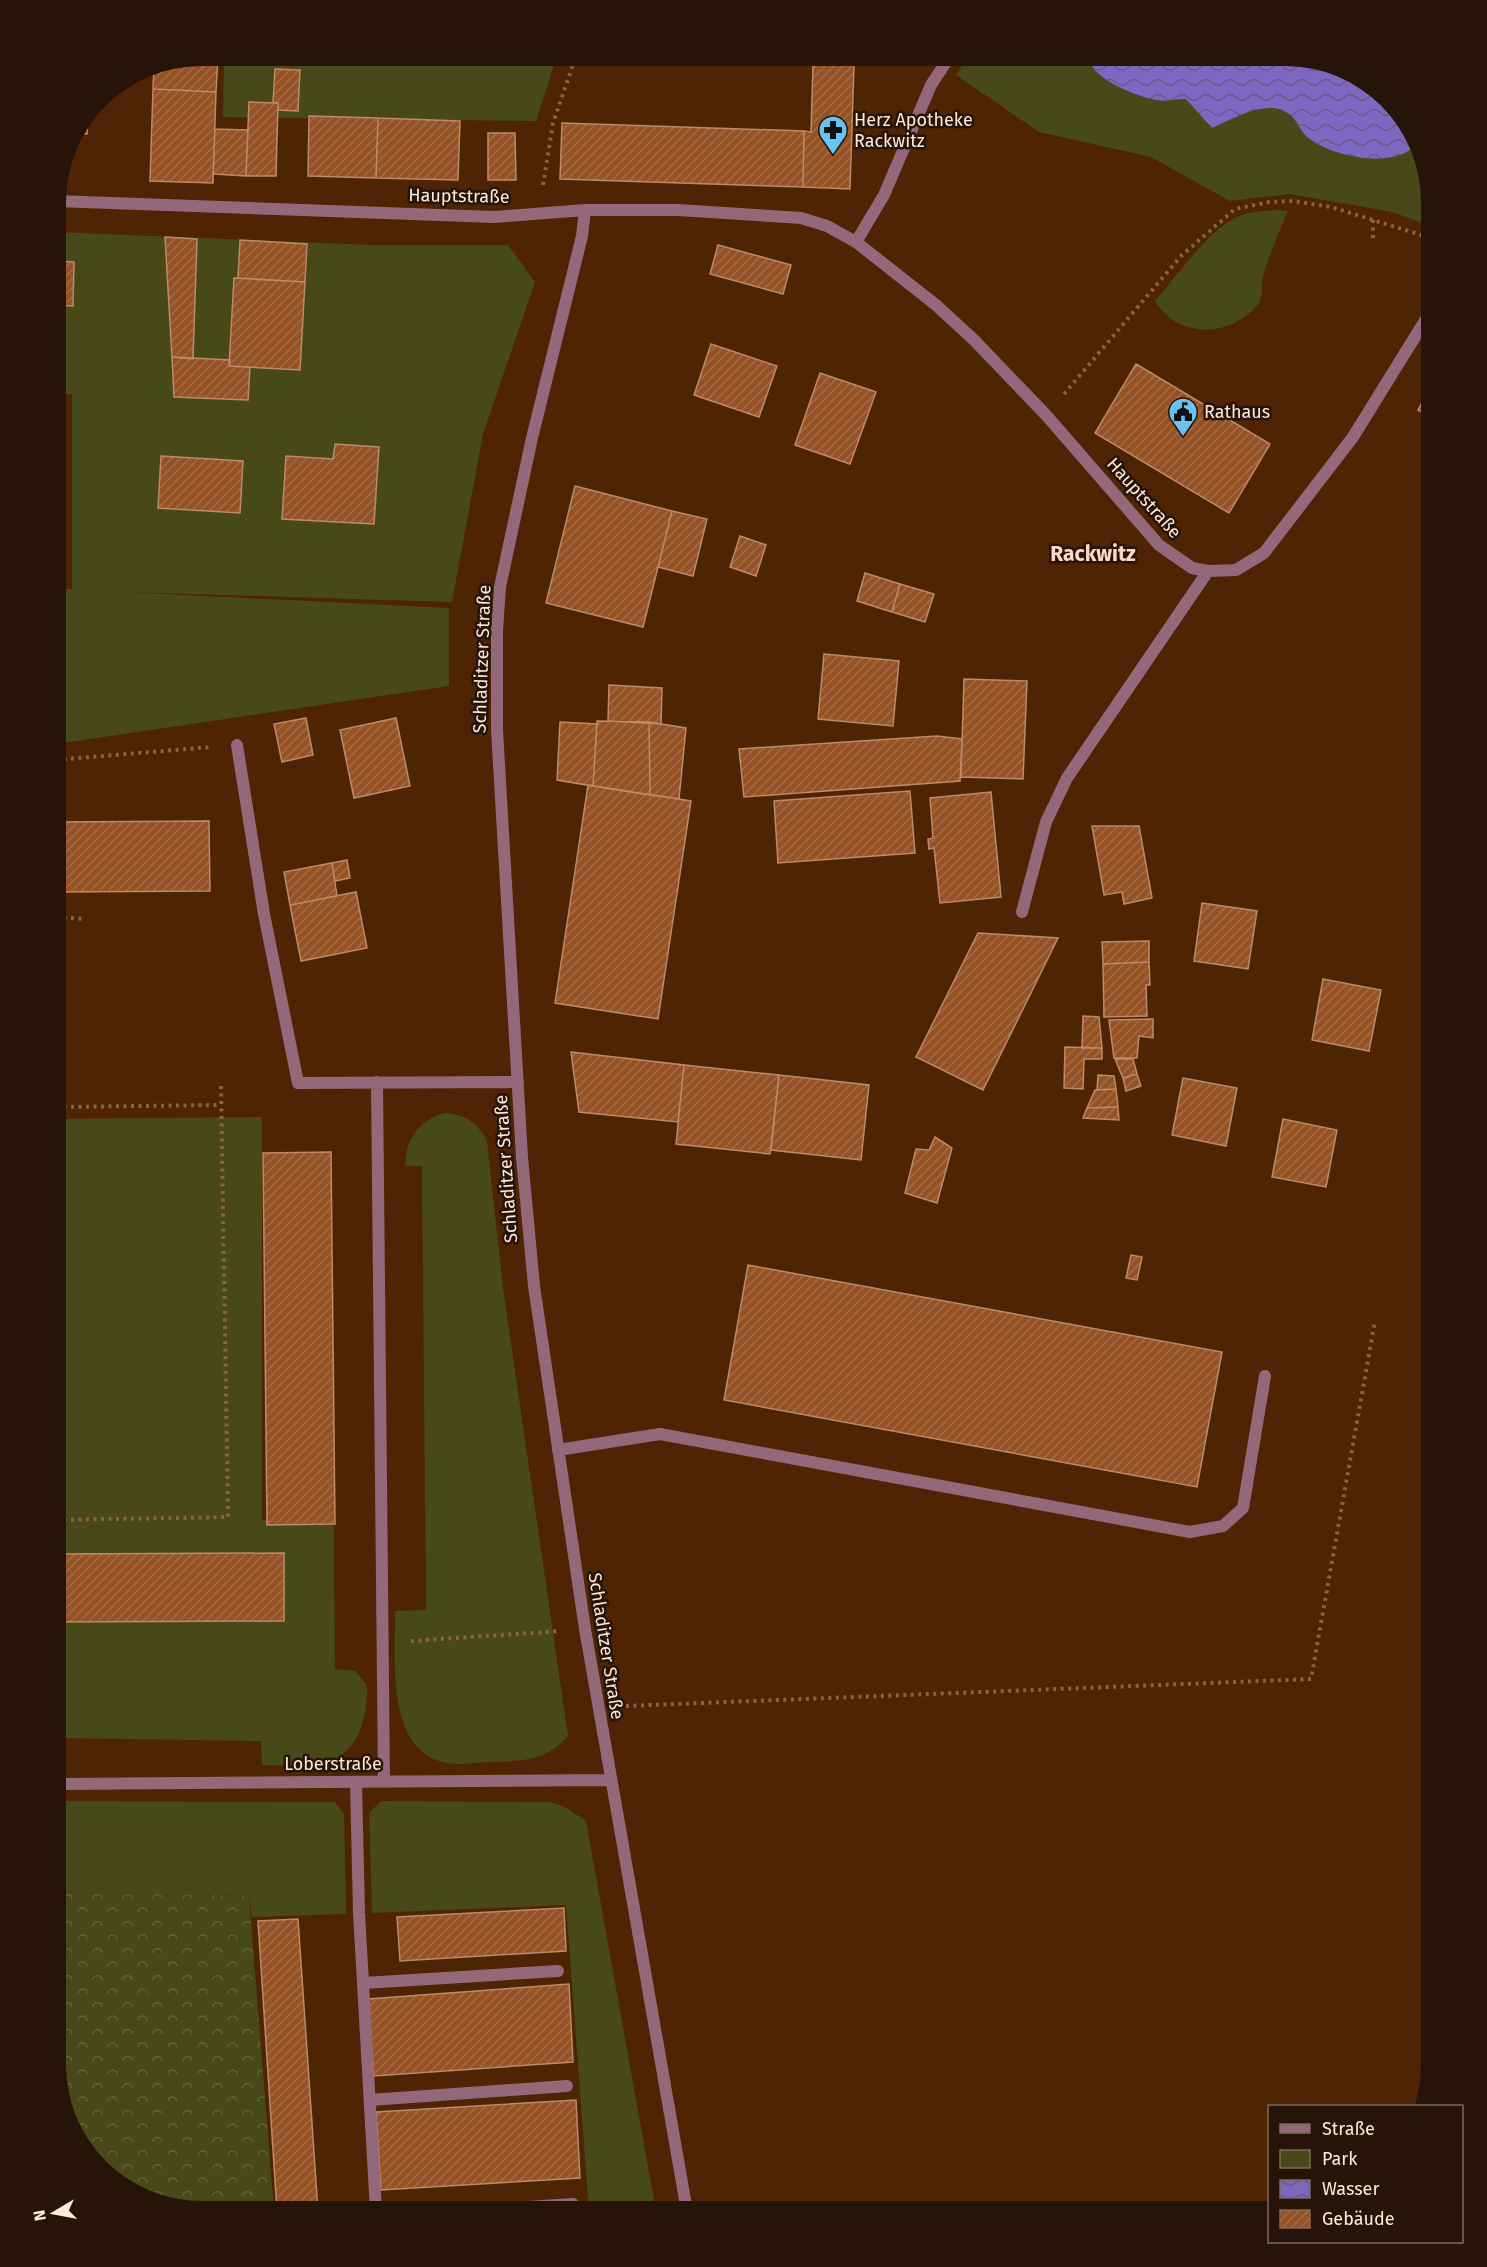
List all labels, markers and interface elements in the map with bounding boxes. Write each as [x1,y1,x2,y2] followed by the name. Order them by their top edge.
[854,109,973,152] place label: Herz Apotheke Rackwitz
[817,114,849,156] pharmacy icon: Herz Apotheke Rackwitz
[408,184,510,208] street label: Hauptstraße
[1167,396,1199,438] public building icon: Rathaus
[1204,401,1270,423] place label: Rathaus
[1102,453,1186,543] street label: Hauptstraße
[1050,541,1136,567] district label: Rackwitz
[468,584,496,734] street label: Schladitzer Straße
[490,1094,522,1244] street label: Schladitzer Straße
[584,1571,628,1721] street label: Schladitzer Straße
[284,1753,382,1775] street label: Loberstraße
[1268,2105,1463,2243] legend
[1322,2118,1375,2140] text: Straße
[1322,2148,1358,2170] text: Park
[1322,2178,1379,2200] text: Wasser
[24,2183,84,2243] north arrow
[1322,2208,1395,2230] text: Gebäude
[29,2209,50,2222] text: N

